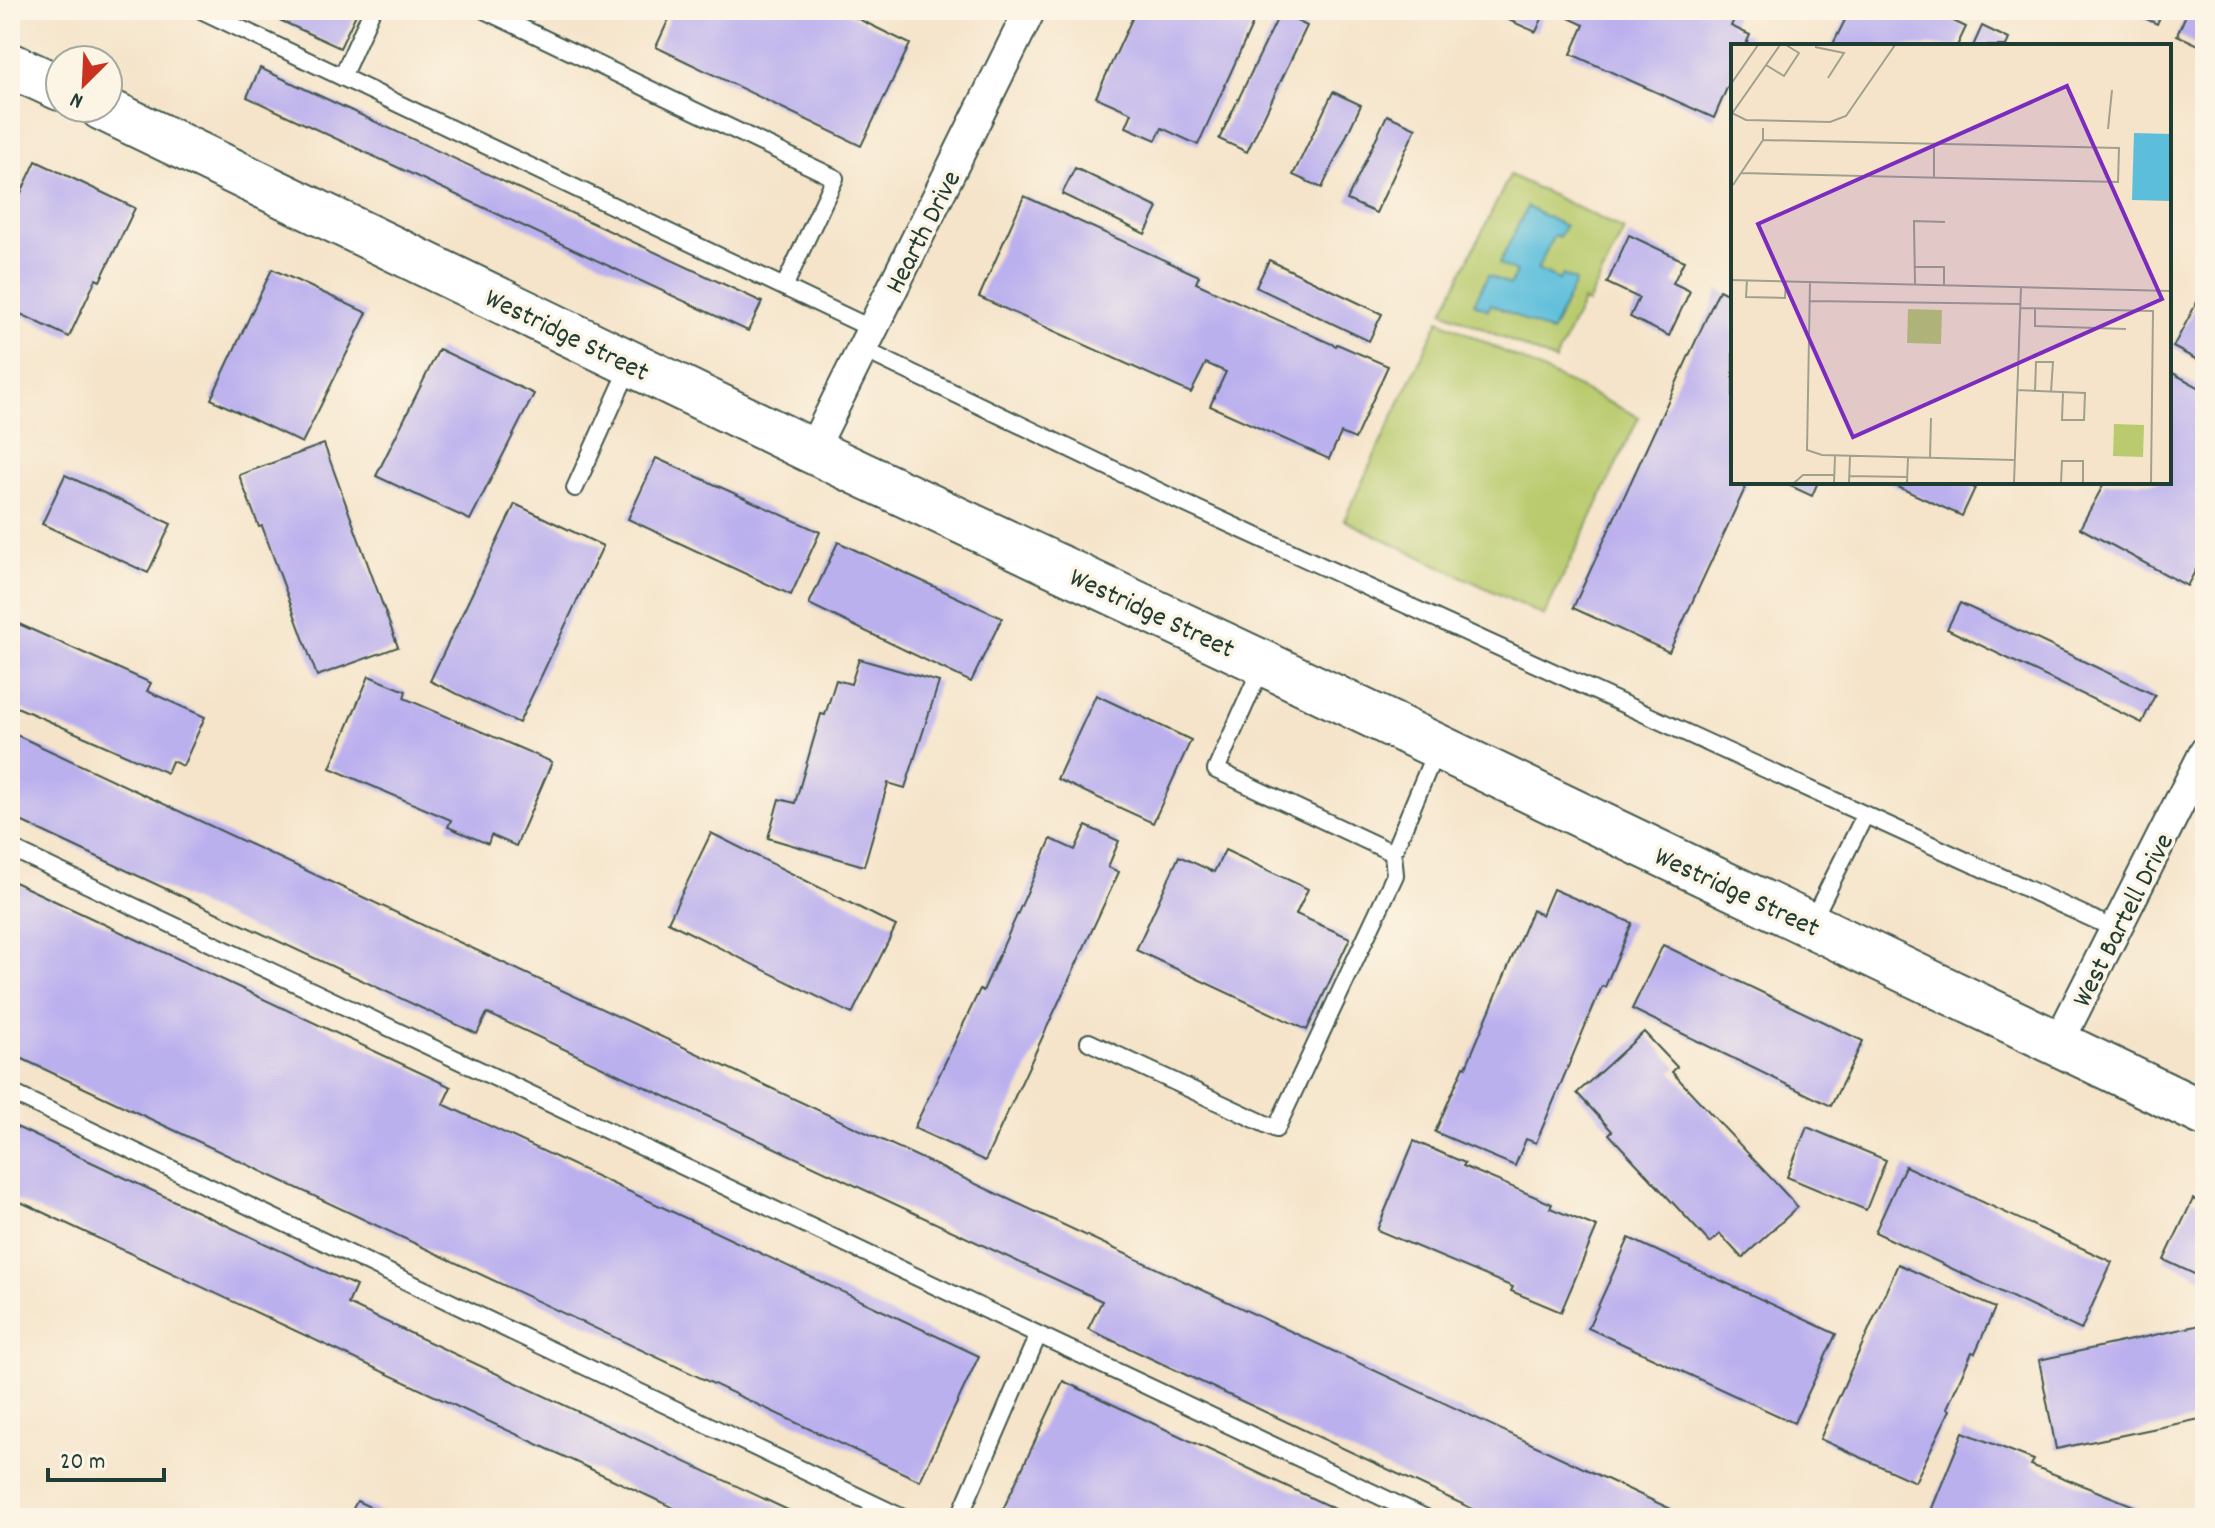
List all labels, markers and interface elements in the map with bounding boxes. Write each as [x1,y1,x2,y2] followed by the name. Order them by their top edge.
[44,44,124,124] north arrow
[1731,44,2171,484] inset map
[66,83,89,115] text: N
[877,165,974,302] street label: Hearth Drive
[477,280,655,395] street label: Westridge Street
[1062,560,1240,671] street label: Westridge Street
[2064,828,2186,1015] street label: West Bartell Drive
[1647,839,1825,950] street label: Westridge Street
[48,1432,164,1482] scale bar
[60,1446,106,1480] text: 20 m

